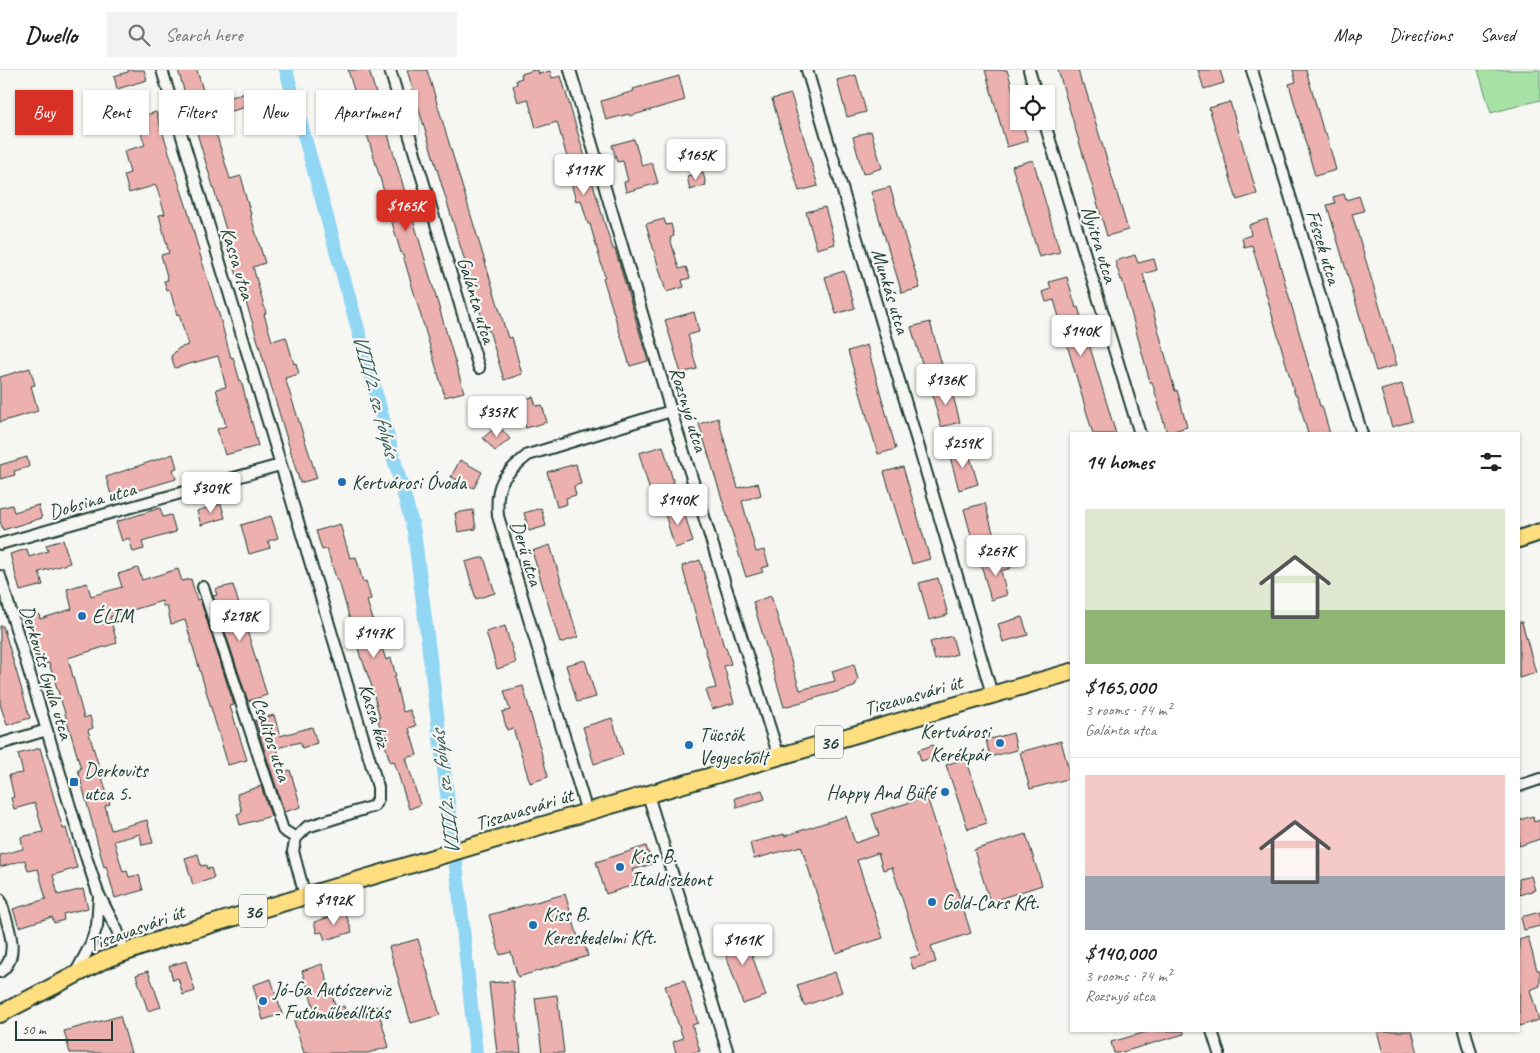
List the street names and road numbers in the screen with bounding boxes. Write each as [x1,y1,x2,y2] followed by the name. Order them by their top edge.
[1076,203,1123,287] street label: Nyitra utca
[1300,207,1347,289] street label: Fészek utca
[215,224,261,304] street label: Kassa utca
[866,246,916,339] street label: Munkás utca
[452,254,502,348] street label: Galánta utca
[664,364,714,457] street label: Rozsnyó utca
[46,476,140,525] street label: Dobsina utca
[505,518,549,591] street label: Derű utca
[14,602,79,744] street label: Derkovits Gyula utca
[861,669,967,721] street label: Tiszavasvári út
[353,680,397,752] street label: Kassa köz
[246,694,297,786] street label: Csalitos utca
[815,726,843,759] road number: 36
[472,782,578,836] street label: Tiszavasvári út
[239,894,267,928] road number: 36
[84,899,190,957] street label: Tiszavasvári út

